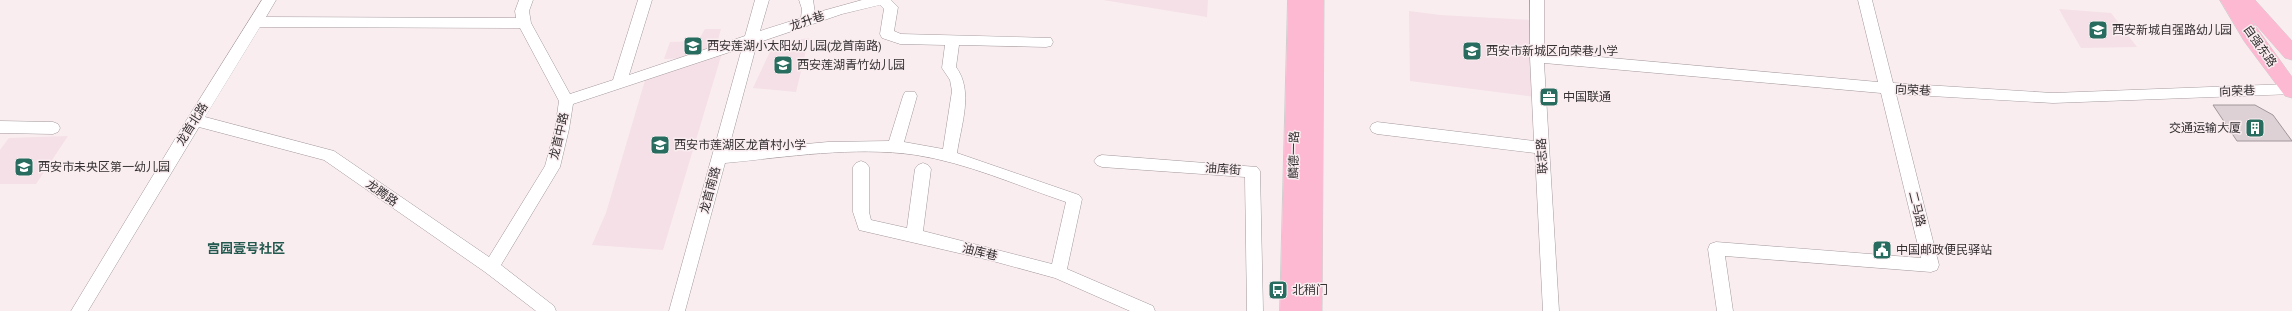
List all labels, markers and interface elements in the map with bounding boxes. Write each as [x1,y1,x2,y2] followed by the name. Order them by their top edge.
[787,8,826,33] street label: 龙升巷
[2087,19,2109,41] school or university icon: 西安新城自强路幼儿园
[2112,22,2232,37] place label: 西安新城自强路幼儿园
[2240,22,2280,70] street label: 自强东路
[682,35,704,57] school or university icon: 西安莲湖小太阳幼儿园(龙首南路)
[707,38,882,53] place label: 西安莲湖小太阳幼儿园(龙首南路)
[1461,40,1483,62] school or university icon: 西安市新城区向荣巷小学
[1486,43,1618,58] place label: 西安市新城区向荣巷小学
[772,54,794,76] school or university icon: 西安莲湖青竹幼儿园
[797,57,905,72] place label: 西安莲湖青竹幼儿园
[1895,81,1931,98] street label: 向荣巷
[2219,82,2255,99] street label: 向荣巷
[1538,86,1560,108] office icon: 中国联通
[1563,89,1611,104] place label: 中国联通
[172,99,211,148] street label: 龙首北路
[546,111,571,161] street label: 龙首中路
[2244,117,2266,139] building icon: 交通运输大厦
[2169,120,2241,135] place label: 交通运输大厦
[1286,131,1301,179] street label: 麟德一路
[649,134,671,156] school or university icon: 西安市莲湖区龙首村小学
[674,137,806,152] place label: 西安市莲湖区龙首村小学
[1533,138,1550,174] street label: 联志路
[13,156,35,178] school or university icon: 西安市未央区第一幼儿园
[38,159,170,174] place label: 西安市未央区第一幼儿园
[1205,160,1242,177] street label: 油库街
[696,165,723,215] street label: 龙首南路
[363,176,401,209] street label: 龙腾路
[1906,190,1929,228] street label: 二马路
[1871,239,1893,261] public building icon: 中国邮政便民驿站
[207,240,285,257] district label: 宫园壹号社区
[961,240,999,263] street label: 油库巷
[1896,242,1992,257] place label: 中国邮政便民驿站
[1267,279,1289,301] bus stop icon: 北稍门
[1292,282,1328,297] place label: 北稍门

